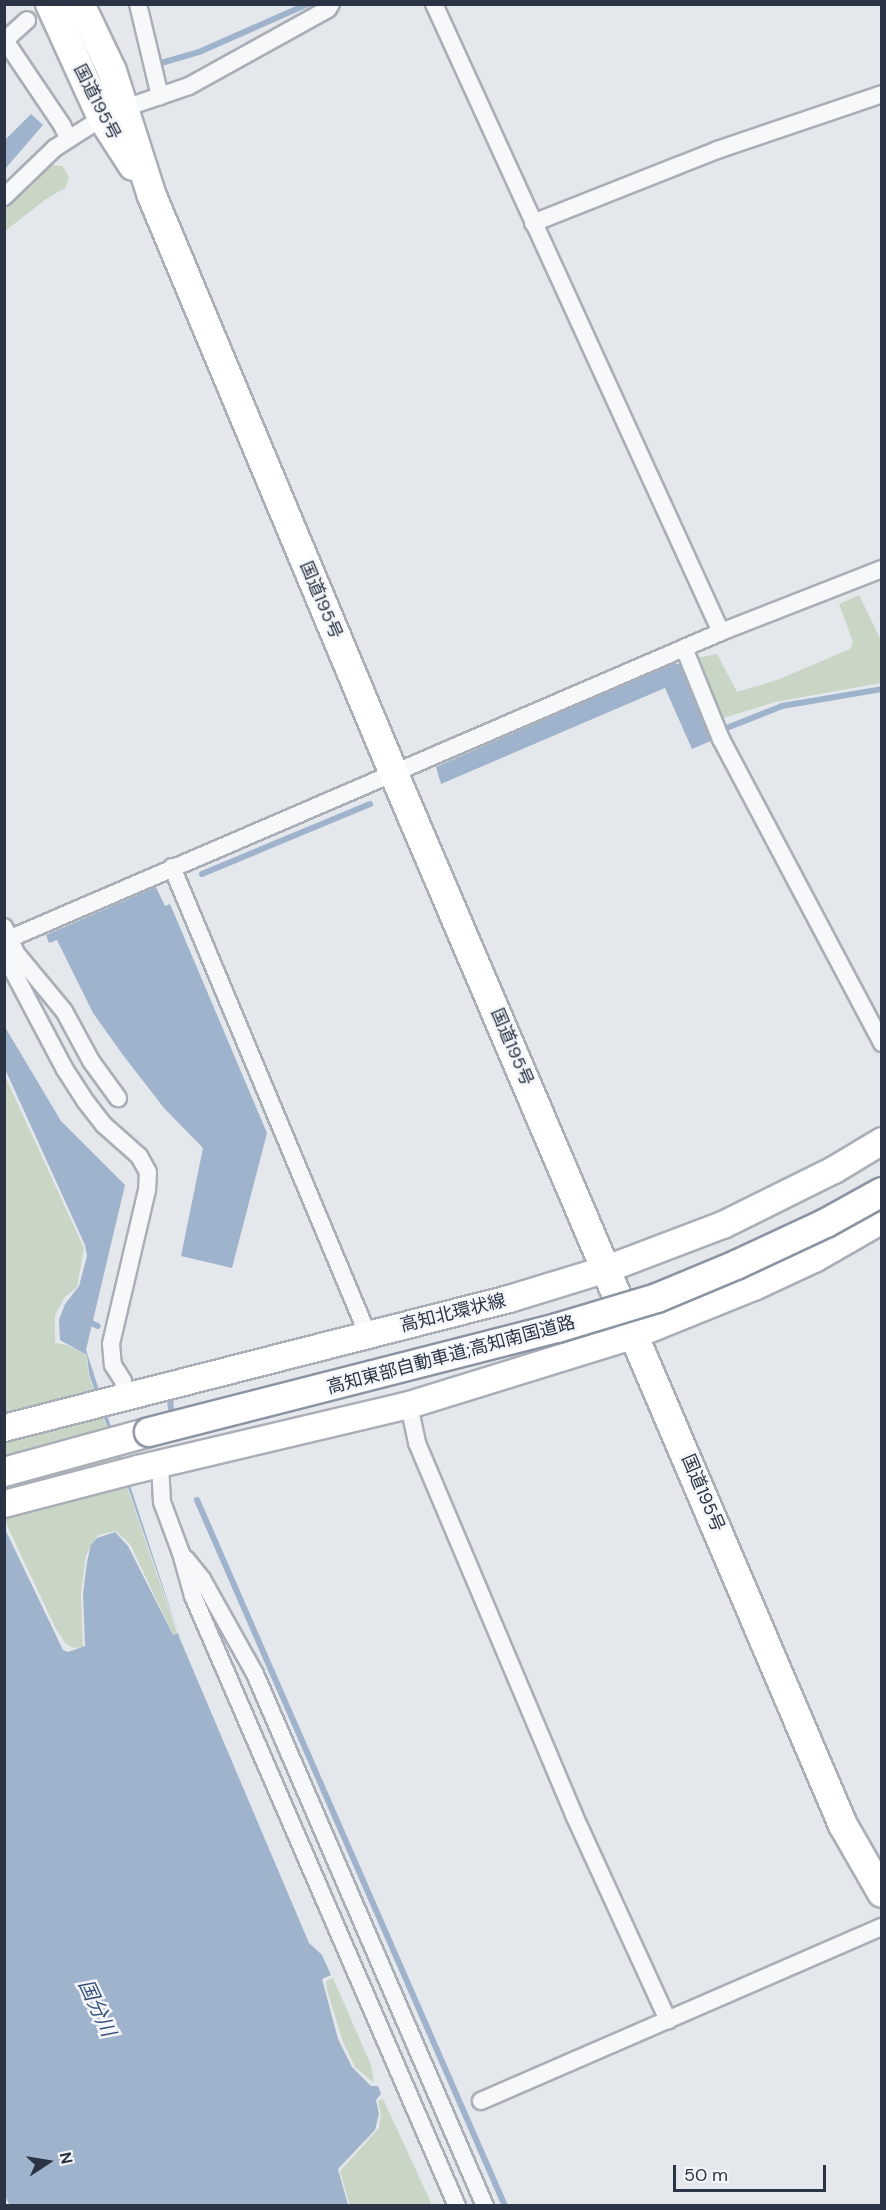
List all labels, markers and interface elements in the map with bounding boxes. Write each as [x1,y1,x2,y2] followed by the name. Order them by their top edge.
[69,61,125,143] street label: 国道195号
[295,558,347,642] street label: 国道195号
[486,1005,538,1089] street label: 国道195号
[398,1289,508,1337] street label: 高知北環状線
[325,1311,577,1399] street label: 高知東部自動車道;高知南国道路
[677,1451,729,1535] street label: 国道195号
[73,1976,121,2040] water label: 国分川
[18,2132,78,2192] north arrow
[55,2150,78,2166] text: N
[676,2153,829,2191] scale bar
[684,2163,728,2187] text: 50 m

